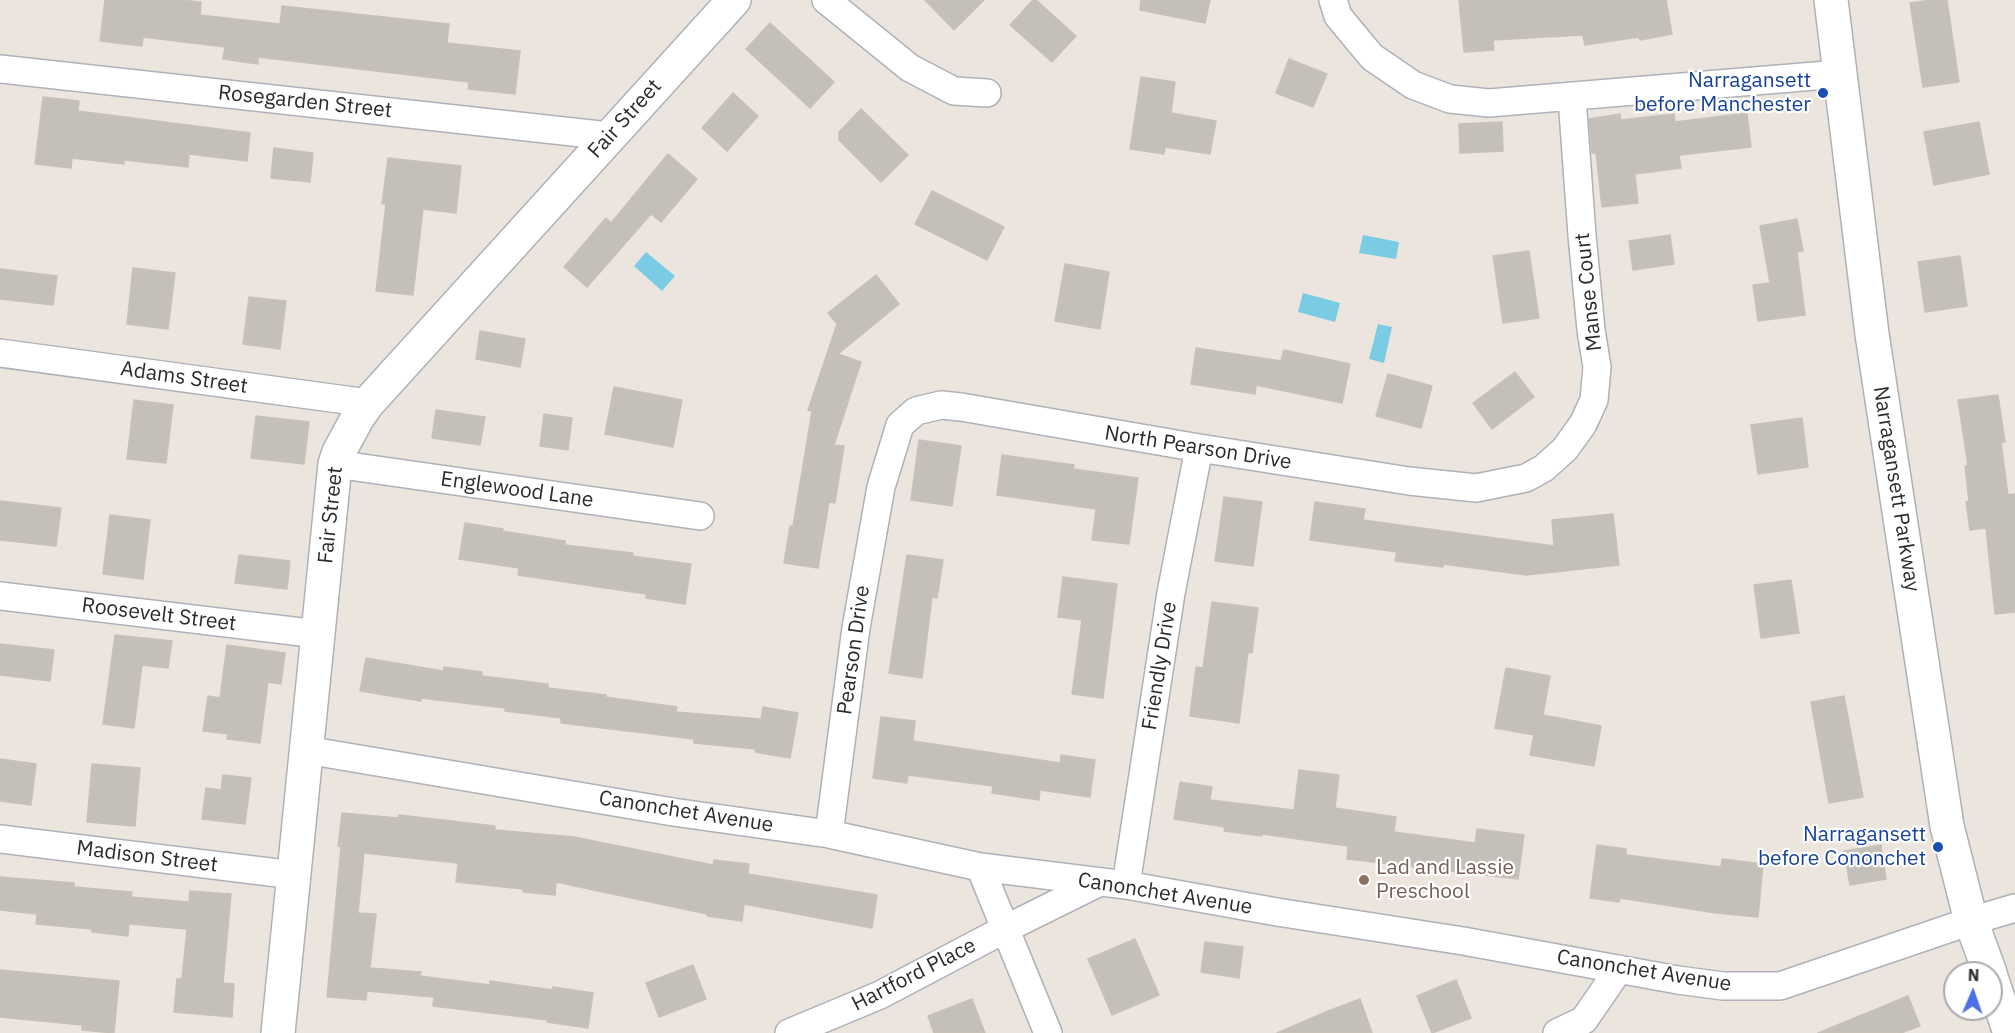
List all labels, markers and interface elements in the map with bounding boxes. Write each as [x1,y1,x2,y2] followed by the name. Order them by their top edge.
[1634,68,1811,118] place label: Narragansett before Manchester
[583,74,667,164] street label: Fair Street
[217,80,393,124] street label: Rosegarden Street
[1816,86,1830,100] marker: Narragansett before Manchester
[1570,232,1608,352] street label: Manse Court
[119,357,249,399] street label: Adams Street
[1867,384,1925,594] street label: Narragansett Parkway
[1103,421,1293,475] street label: North Pearson Drive
[313,465,349,565] street label: Fair Street
[439,467,595,513] street label: Englewood Lane
[832,584,876,716] street label: Pearson Drive
[80,593,238,637] street label: Roosevelt Street
[1137,600,1183,732] street label: Friendly Drive
[597,786,775,838] street label: Canonchet Avenue
[1758,822,1926,872] place label: Narragansett before Cononchet
[75,836,219,878] street label: Madison Street
[1931,840,1945,854] marker: Narragansett before Cononchet
[1376,855,1514,905] place label: Lad and Lassie Preschool
[1076,868,1254,920] street label: Canonchet Avenue
[1357,873,1371,887] marker: Lad and Lassie Preschool
[848,933,980,1017] street label: Hartford Place
[1555,945,1733,997] street label: Canonchet Avenue
[1943,961,2003,1021] north arrow
[1967,965,1980,985] text: N

